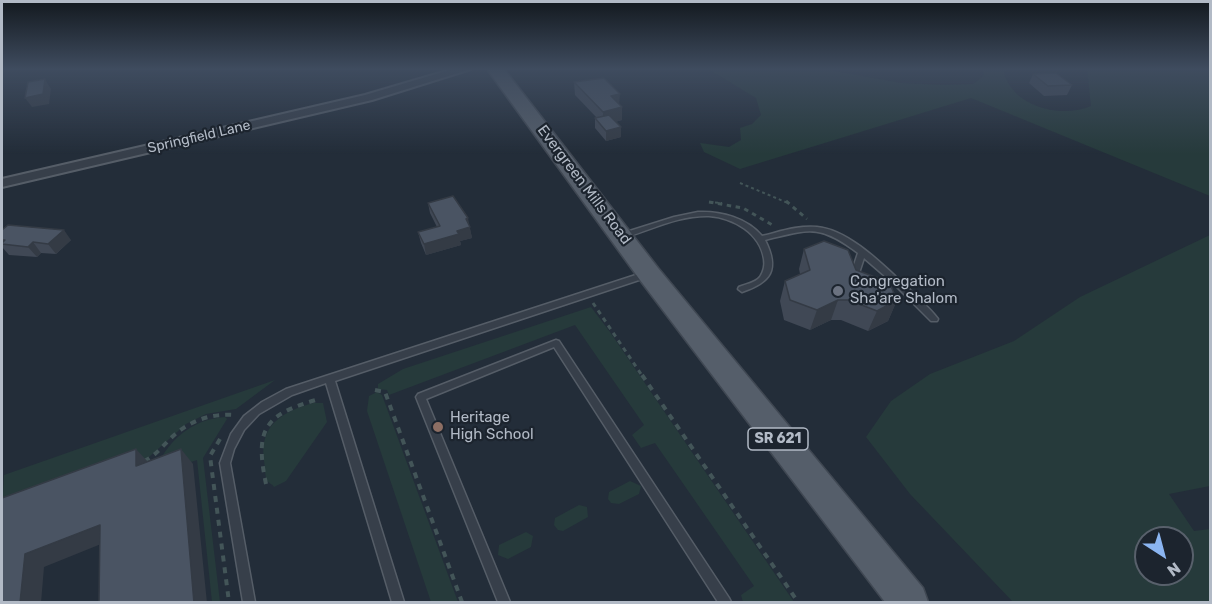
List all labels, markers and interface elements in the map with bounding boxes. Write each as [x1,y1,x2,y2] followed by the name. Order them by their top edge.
[146,117,252,157] street label: Springfield Lane
[533,122,635,248] street label: Evergreen Mills Road
[850,273,957,308] place label: Congregation Sha'are Shalom
[831,284,845,298] marker: Congregation Sha'are Shalom
[450,409,534,444] place label: Heritage High School
[431,420,445,434] marker: Heritage High School
[748,428,808,450] road number: SR 621
[1134,526,1194,586] north arrow
[1163,558,1184,580] text: N

